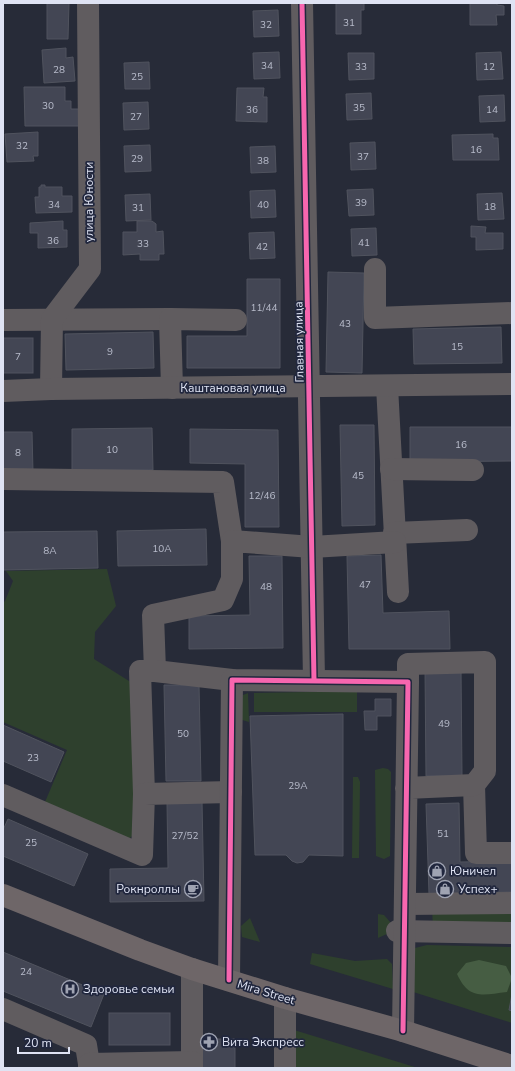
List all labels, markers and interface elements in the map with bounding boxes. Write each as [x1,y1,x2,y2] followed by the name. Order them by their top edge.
[343,16,355,30] house number: 31
[260,18,272,32] house number: 32
[261,59,273,73] house number: 34
[355,60,367,74] house number: 33
[483,60,495,74] house number: 12
[53,63,65,77] house number: 28
[131,70,143,84] house number: 25
[42,99,54,113] house number: 30
[353,101,365,115] house number: 35
[246,103,258,117] house number: 36
[486,103,498,117] house number: 14
[130,110,142,124] house number: 27
[16,139,28,153] house number: 32
[470,143,482,157] house number: 16
[357,150,369,164] house number: 37
[131,152,143,166] house number: 29
[257,154,269,168] house number: 38
[81,162,97,242] street label: улица Юности
[355,196,367,210] house number: 39
[48,198,60,212] house number: 34
[257,198,269,212] house number: 40
[484,200,496,214] house number: 18
[132,201,144,215] house number: 31
[47,234,59,248] house number: 36
[358,236,370,250] house number: 41
[137,237,149,251] house number: 33
[256,240,268,254] house number: 42
[251,301,277,315] house number: 11/44
[290,301,308,383] street label: Главная улица
[339,317,351,331] house number: 43
[451,340,463,354] house number: 15
[107,345,113,359] house number: 9
[15,350,21,364] house number: 7
[180,380,286,396] street label: Каштановая улица
[455,438,467,452] house number: 16
[106,443,118,457] house number: 10
[15,446,21,460] house number: 8
[352,469,364,483] house number: 45
[249,489,275,503] house number: 12/46
[152,542,172,556] house number: 10А
[43,544,57,558] house number: 8А
[359,578,371,592] house number: 47
[260,580,272,594] house number: 48
[438,717,450,731] house number: 49
[177,727,189,741] house number: 50
[27,751,39,765] house number: 23
[288,779,308,793] house number: 29А
[437,827,449,841] house number: 51
[172,829,198,843] house number: 27/52
[25,836,37,850] house number: 25
[427,861,447,881] shop icon: Юничел
[450,863,496,879] place label: Юничел
[183,879,203,899] cafe icon: Рокнроллы
[435,879,455,899] shop icon: Успех+
[116,881,180,897] place label: Рокнроллы
[457,881,498,897] place label: Успех+
[20,965,32,979] house number: 24
[235,976,298,1009] street label: Mira Street
[60,979,80,999] hospital icon: Здоровье семьи
[83,981,175,997] place label: Здоровье семьи
[18,1029,69,1055] scale bar
[199,1032,219,1052] pharmacy icon: Вита Экспресс
[222,1034,304,1050] place label: Вита Экспресс
[24,1035,52,1051] text: 20 m

